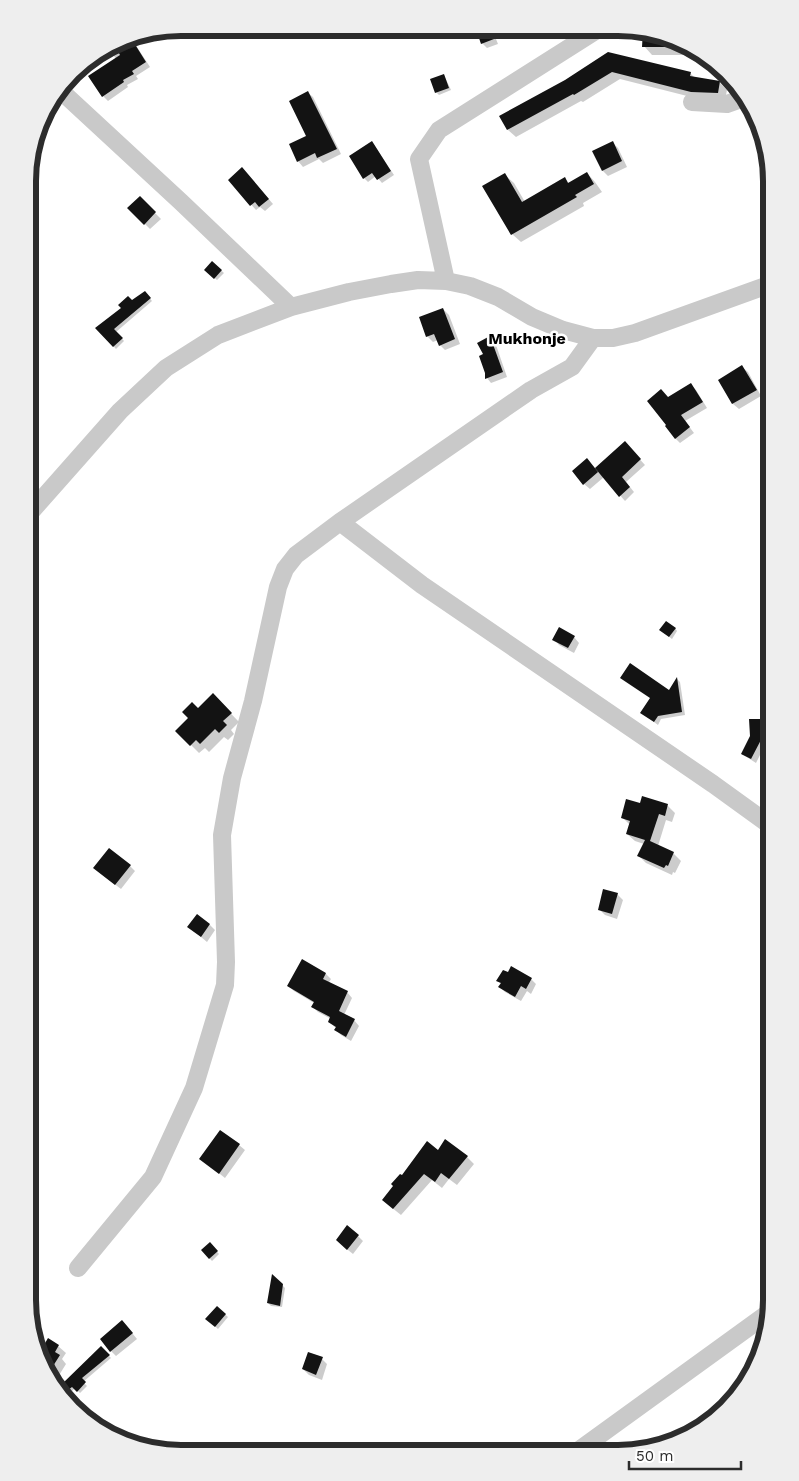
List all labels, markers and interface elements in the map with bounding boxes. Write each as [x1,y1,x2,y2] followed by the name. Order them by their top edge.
[488,329,566,348] district label: Mukhonje
[629,1438,742,1470] scale bar
[636,1447,673,1465] text: 50 m

